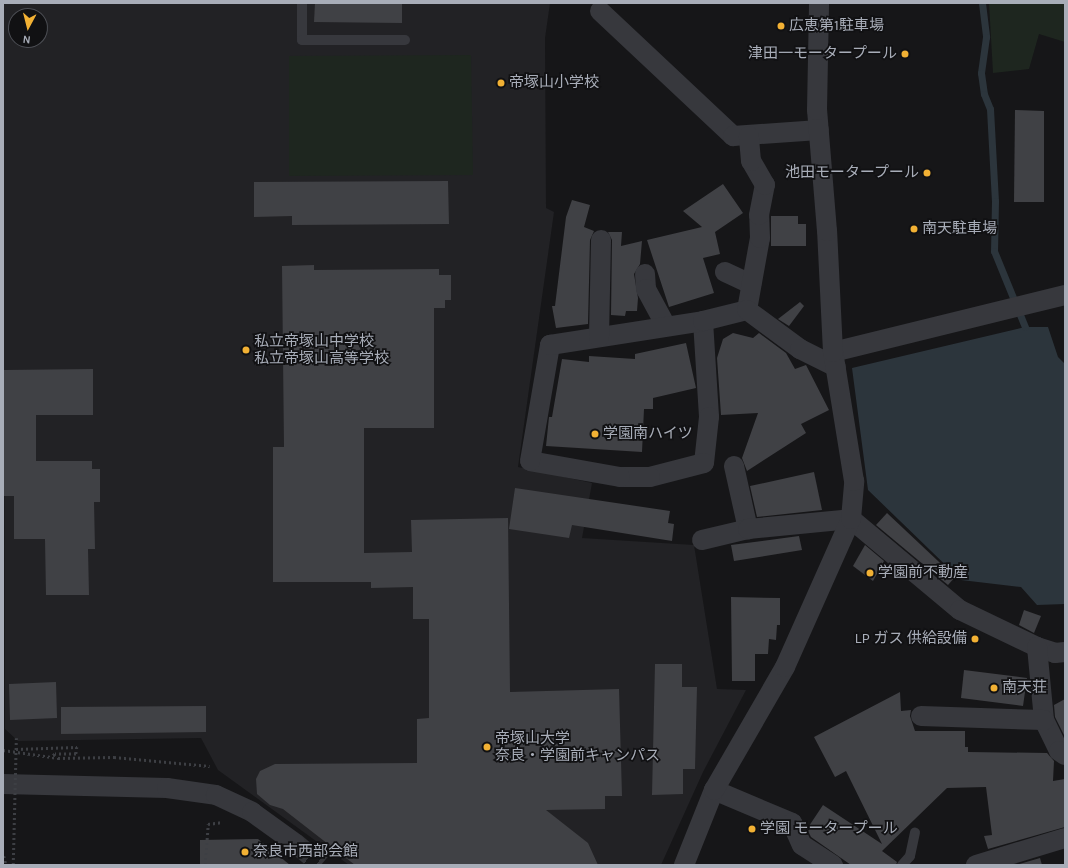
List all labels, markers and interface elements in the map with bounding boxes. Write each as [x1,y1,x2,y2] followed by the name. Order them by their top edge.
[8,8,48,48] north arrow
[789,17,884,35] place label: 広恵第1駐車場
[776,21,786,31] marker: 広恵第1駐車場
[22,32,31,46] text: N
[747,45,897,63] place label: 津田一モータープール
[900,49,910,59] marker: 津田一モータープール
[509,74,599,92] place label: 帝塚山小学校
[496,78,506,88] marker: 帝塚山小学校
[784,164,919,182] place label: 池田モータープール
[922,168,932,178] marker: 池田モータープール
[922,220,997,238] place label: 南天駐車場
[909,224,919,234] marker: 南天駐車場
[254,332,389,367] place label: 私立帝塚山中学校 私立帝塚山高等学校
[241,345,251,355] marker: 私立帝塚山中学校 私立帝塚山高等学校
[603,425,693,443] place label: 学園南ハイツ
[590,429,600,439] marker: 学園南ハイツ
[878,564,968,582] place label: 学園前不動産
[865,568,875,578] marker: 学園前不動産
[855,630,967,648] place label: LP ガス 供給設備
[970,634,980,644] marker: LP ガス 供給設備
[1002,679,1047,697] place label: 南天荘
[989,683,999,693] marker: 南天荘
[495,729,660,764] place label: 帝塚山大学 奈良・学園前キャンパス
[482,742,492,752] marker: 帝塚山大学 奈良・学園前キャンパス
[760,820,899,838] place label: 学園 モータープール
[747,824,757,834] marker: 学園 モータープール
[253,843,358,861] place label: 奈良市西部会館
[240,847,250,857] marker: 奈良市西部会館

